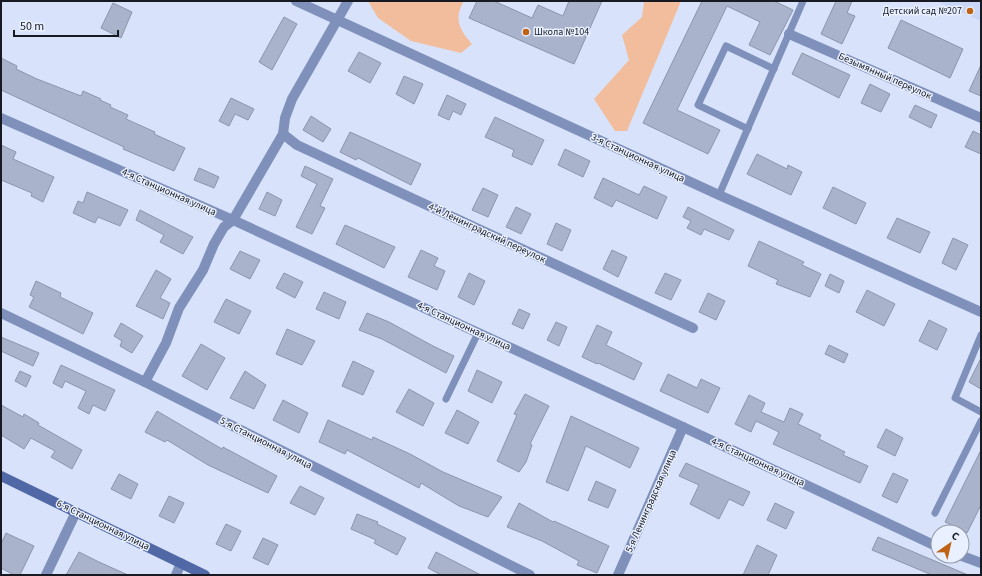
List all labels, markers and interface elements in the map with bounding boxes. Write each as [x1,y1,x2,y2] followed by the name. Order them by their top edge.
[883,4,962,18] place label: Детский сад №207
[965,6,975,16] marker: Детский сад №207
[14,12,118,38] scale bar
[20,18,44,35] text: 50 m
[534,25,589,39] place label: Школа №104
[521,27,531,37] marker: Школа №104
[836,49,934,103] street label: Безымянный переулок
[589,130,687,186] street label: 3-я Станционная улица
[120,165,218,219] street label: 4-я Станционная улица
[426,200,548,266] street label: 4-й Ленинградский переулок
[415,298,513,354] street label: 4-я Станционная улица
[217,414,315,472] street label: 5-я Станционная улица
[709,434,807,490] street label: 4-я Станционная улица
[622,447,680,555] street label: 5-я Ленинградская улица
[54,496,152,554] street label: 6-я Станционная улица
[930,524,970,564] north arrow
[948,528,963,544] text: С

